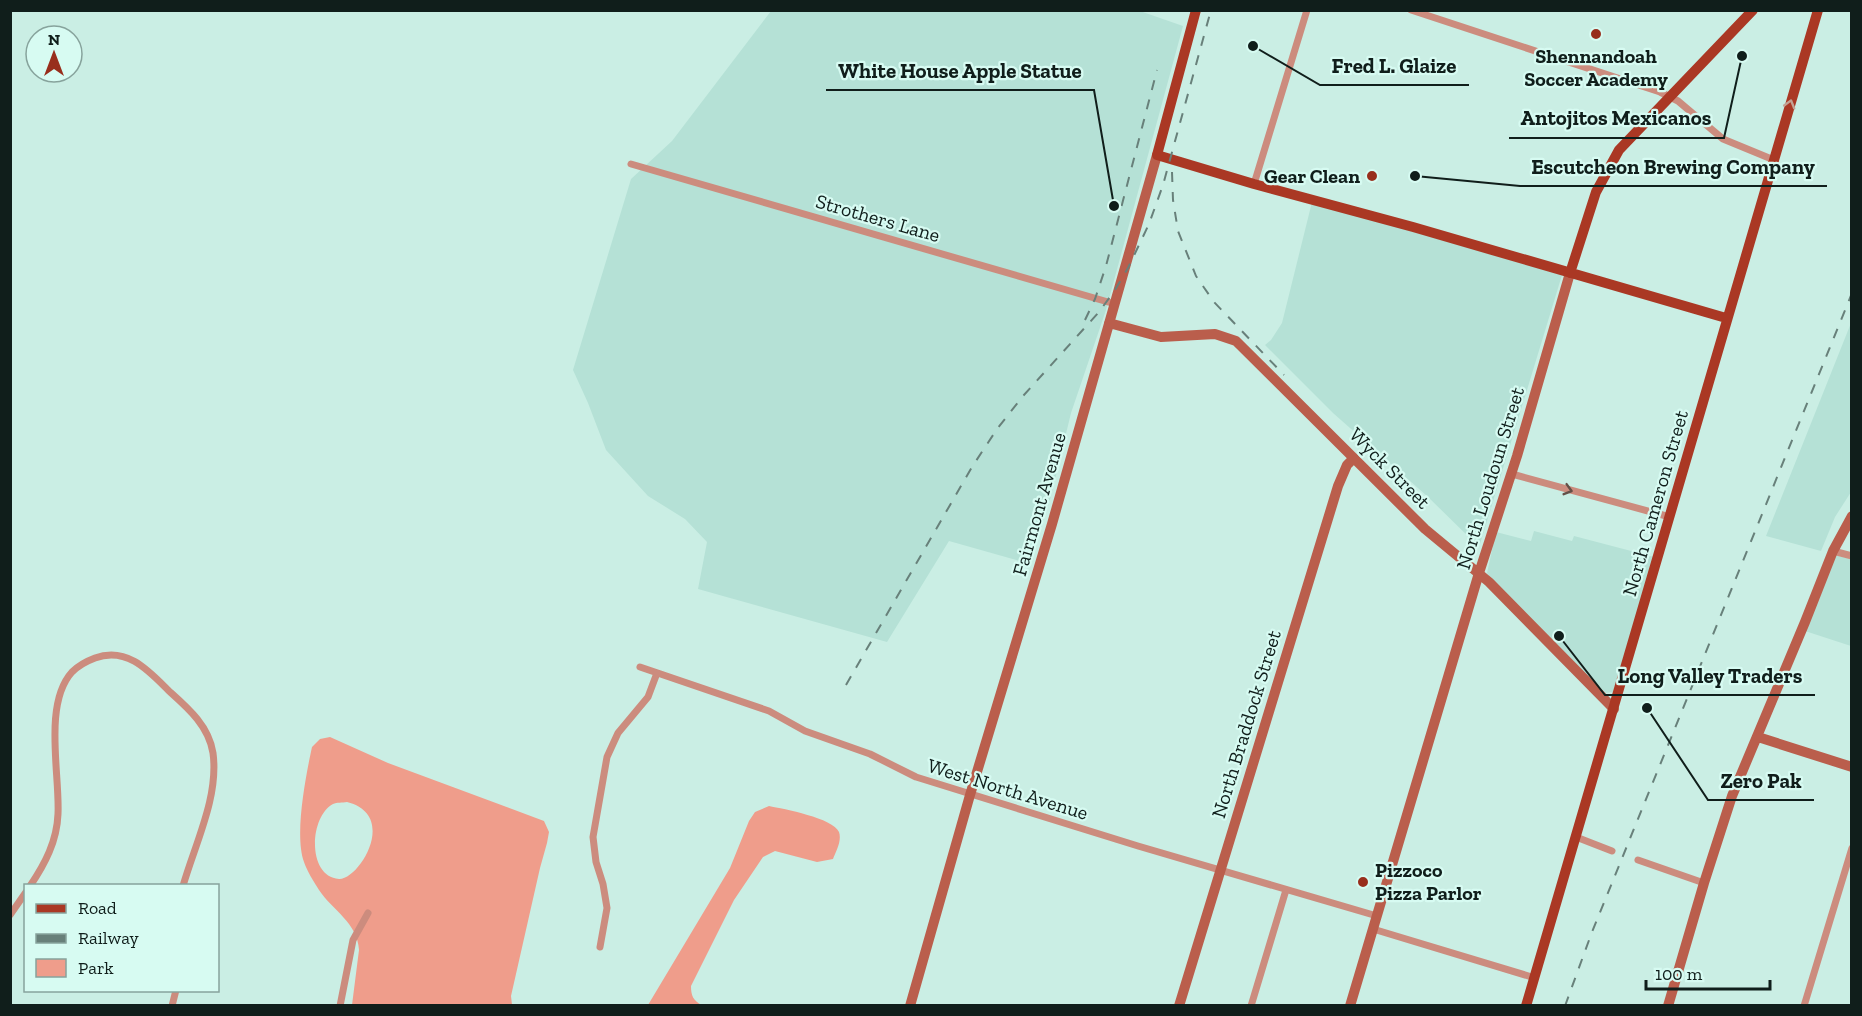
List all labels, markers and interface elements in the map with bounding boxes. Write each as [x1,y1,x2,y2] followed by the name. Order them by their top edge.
[24,24,84,84] north arrow
[1589,27,1603,41] marker: Shennandoah Soccer Academy
[48,30,60,49] text: N
[1524,44,1668,91] place label: Shennandoah Soccer Academy
[1320,46,1469,85] callout: Fred L. Glaize
[826,51,1094,90] callout: White House Apple Statue
[1331,53,1457,78] text: Fred L. Glaize
[838,58,1082,83] text: White House Apple Statue
[1509,99,1724,138] callout: Antojitos Mexicanos
[1783,99,1795,110] one-way arrow
[1521,105,1712,130] text: Antojitos Mexicanos
[1520,147,1827,186] callout: Escutcheon Brewing Company
[1531,154,1815,179] text: Escutcheon Brewing Company
[1264,164,1360,188] place label: Gear Clean
[1365,169,1379,183] marker: Gear Clean
[813,189,943,247] street label: Strothers Lane
[1451,383,1529,572] street label: North Loudoun Street
[1617,407,1693,599] street label: North Cameron Street
[1344,422,1436,514] street label: Wyck Street
[1007,429,1071,579] street label: Fairmont Avenue
[1562,483,1573,495] one-way arrow
[1206,627,1286,821] street label: North Braddock Street
[1605,656,1815,695] callout: Long Valley Traders
[1618,663,1803,688] text: Long Valley Traders
[925,753,1091,825] street label: West North Avenue
[1708,761,1814,800] callout: Zero Pak
[1720,768,1802,793] text: Zero Pak
[1375,858,1482,905] place label: Pizzoco Pizza Parlor
[1356,875,1370,889] marker: Pizzoco Pizza Parlor
[24,884,219,992] legend
[78,897,117,919] text: Road
[78,927,140,949] text: Railway
[1646,953,1770,991] scale bar
[78,957,114,979] text: Park
[1655,963,1703,985] text: 100 m

